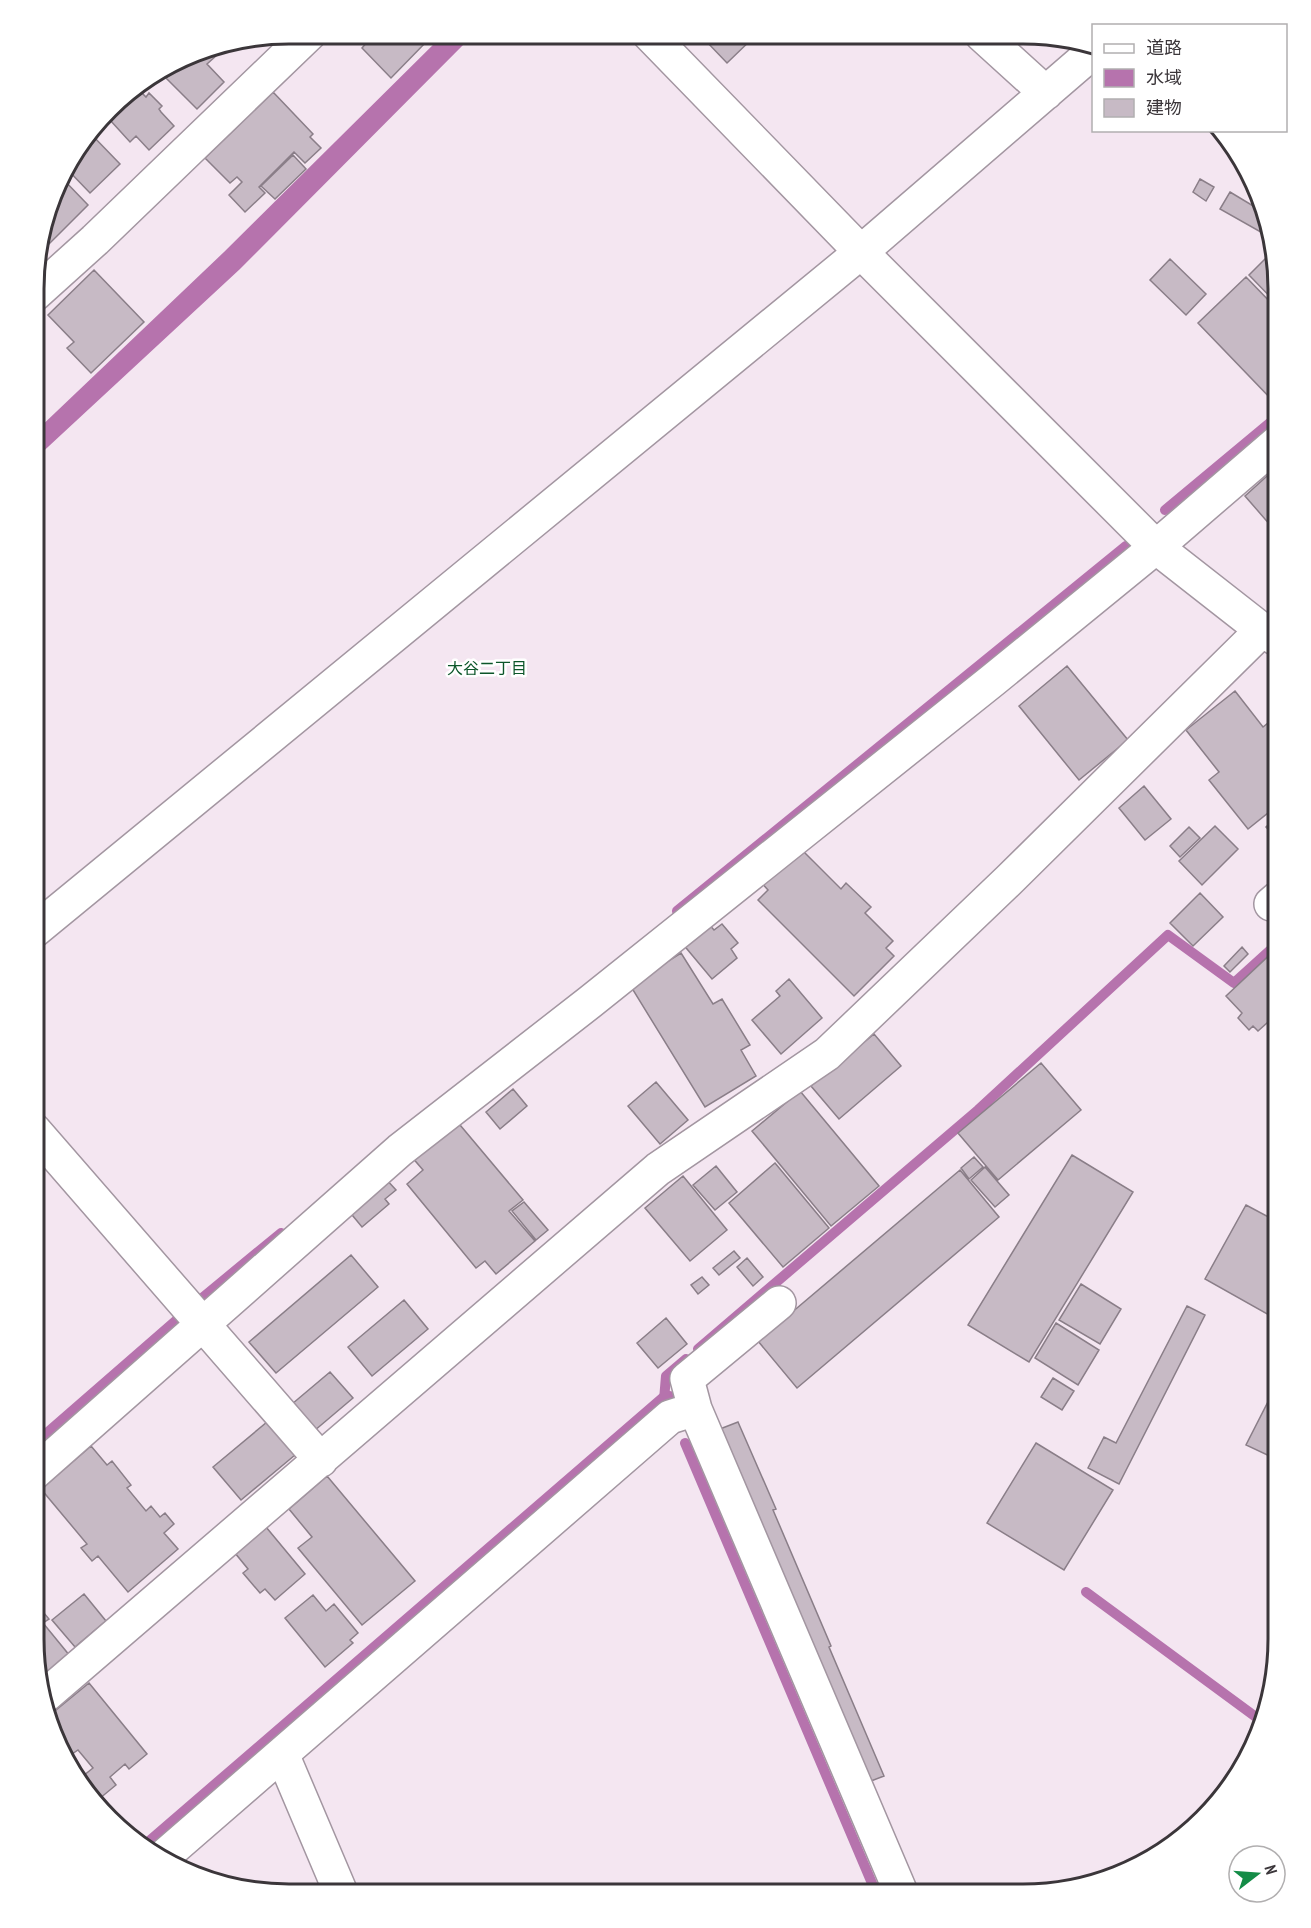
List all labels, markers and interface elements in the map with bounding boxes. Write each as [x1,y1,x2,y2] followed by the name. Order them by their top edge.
[1092,24,1287,132] legend
[1146,36,1182,59] text: 道路
[1146,66,1182,89] text: 水域
[1146,96,1182,119] text: 建物
[447,658,527,678] district label: 大谷二丁目
[1227,1844,1287,1904] north arrow
[1261,1863,1282,1877] text: N

